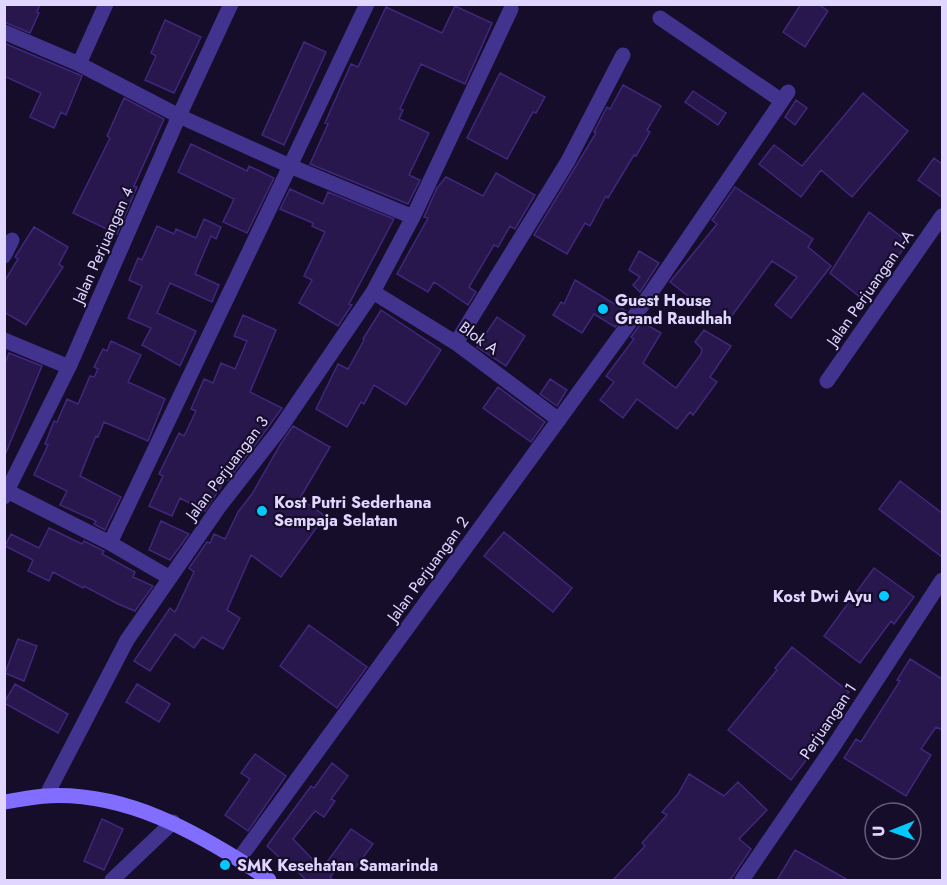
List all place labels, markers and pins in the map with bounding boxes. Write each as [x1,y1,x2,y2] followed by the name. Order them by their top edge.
[615,289,732,330] place label: Guest House Grand Raudhah
[596,302,610,316] marker: Guest House Grand Raudhah
[274,491,431,532] place label: Kost Putri Sederhana Sempaja Selatan
[255,504,269,518] marker: Kost Putri Sederhana Sempaja Selatan
[773,585,872,608] place label: Kost Dwi Ayu
[877,589,891,603] marker: Kost Dwi Ayu
[237,854,438,877] place label: SMK Kesehatan Samarinda
[218,858,232,872] marker: SMK Kesehatan Samarinda

